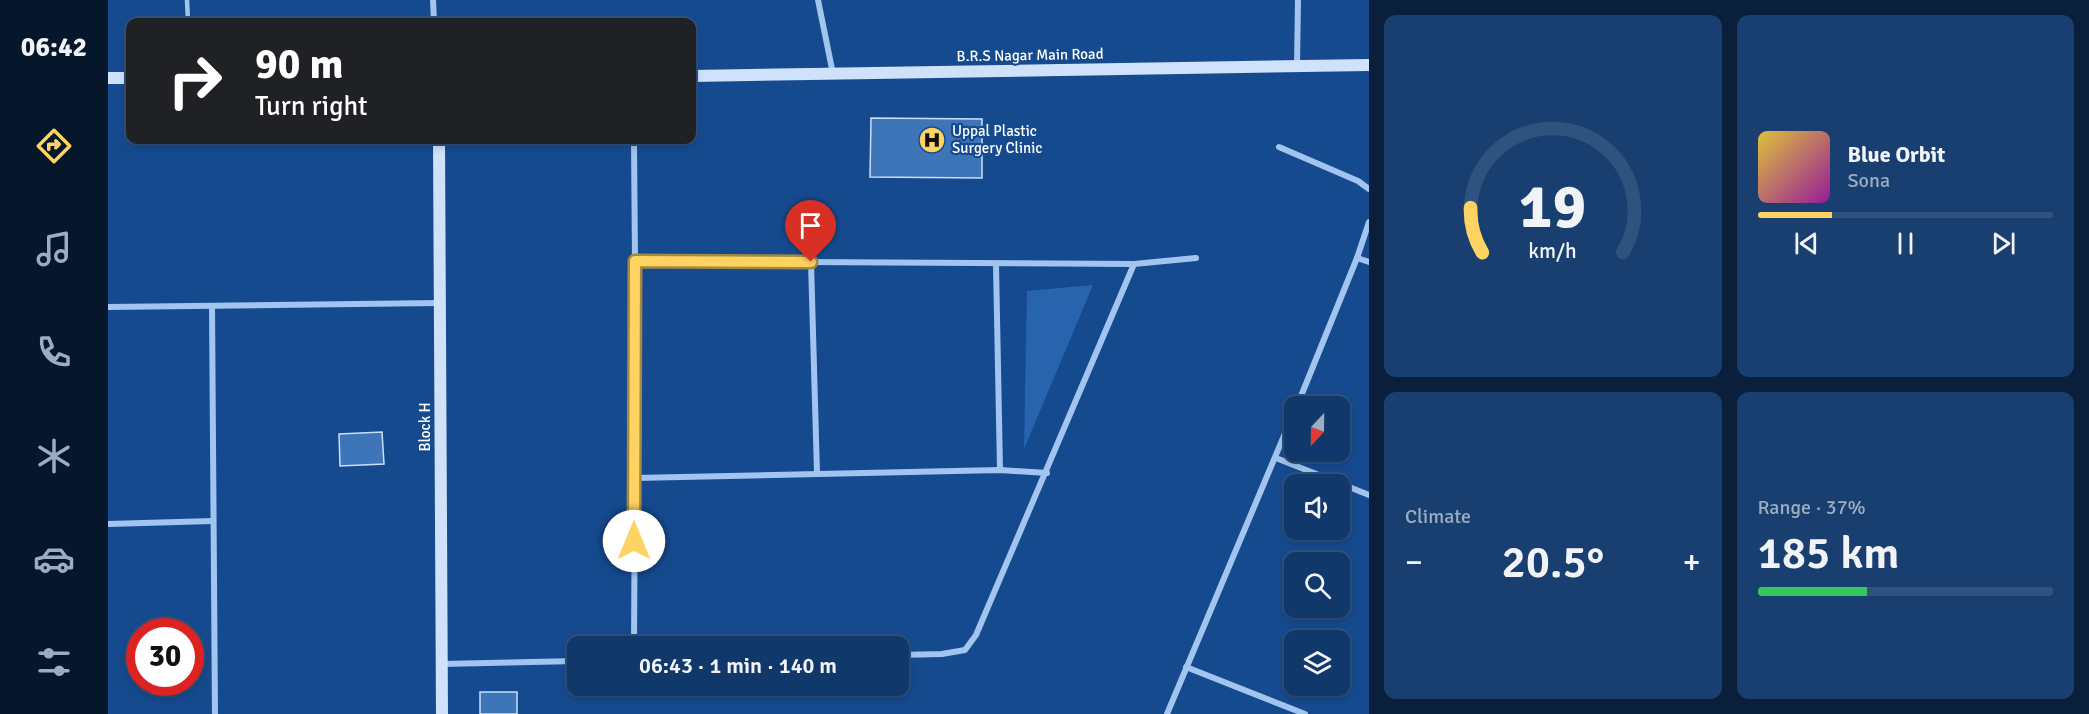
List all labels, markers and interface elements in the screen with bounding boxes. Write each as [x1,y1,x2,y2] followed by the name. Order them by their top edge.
[21,31,87,64] text: 06:42
[255,39,344,90] text: 90 m
[156,42,234,120] icon: right
[956,45,1104,65] street label: B.R.S Nagar Main Road
[255,90,368,123] text: Turn right
[952,122,1042,157] place label: Uppal Plastic Surgery Clinic
[33,125,75,167] icon: directions
[917,125,947,155] hospital icon: Uppal Plastic Surgery Clinic
[1848,141,1945,168] text: Blue Orbit
[1519,168,1586,245] text: 19
[1848,168,1890,193] text: Sona
[785,200,836,262] pin
[794,209,827,242] icon: arrive
[1790,227,1823,260] icon: previous
[1889,227,1922,260] icon: pause
[1987,227,2020,260] icon: next
[33,228,75,270] icon: music
[1528,238,1577,264] text: km/h
[33,331,75,373] icon: phone
[1284,396,1350,462] north arrow
[1284,396,1350,696] map controls
[416,402,434,452] street label: Block H
[33,435,75,477] icon: climate
[1284,474,1350,540] button: sound
[1758,495,1866,520] text: Range · 37%
[1405,504,1471,529] text: Climate
[602,509,666,573] position arrow
[1758,526,1900,581] text: 185 km
[1501,535,1604,590] text: 20.5°
[33,538,75,580] icon: car
[1405,542,1423,583] text: −
[1683,542,1701,583] text: +
[1284,552,1350,618] button: search
[126,618,204,696] speed limit sign: 30
[1284,630,1350,696] button: layers
[33,641,75,683] icon: filters
[639,652,837,679] text: 06:43 · 1 min · 140 m

